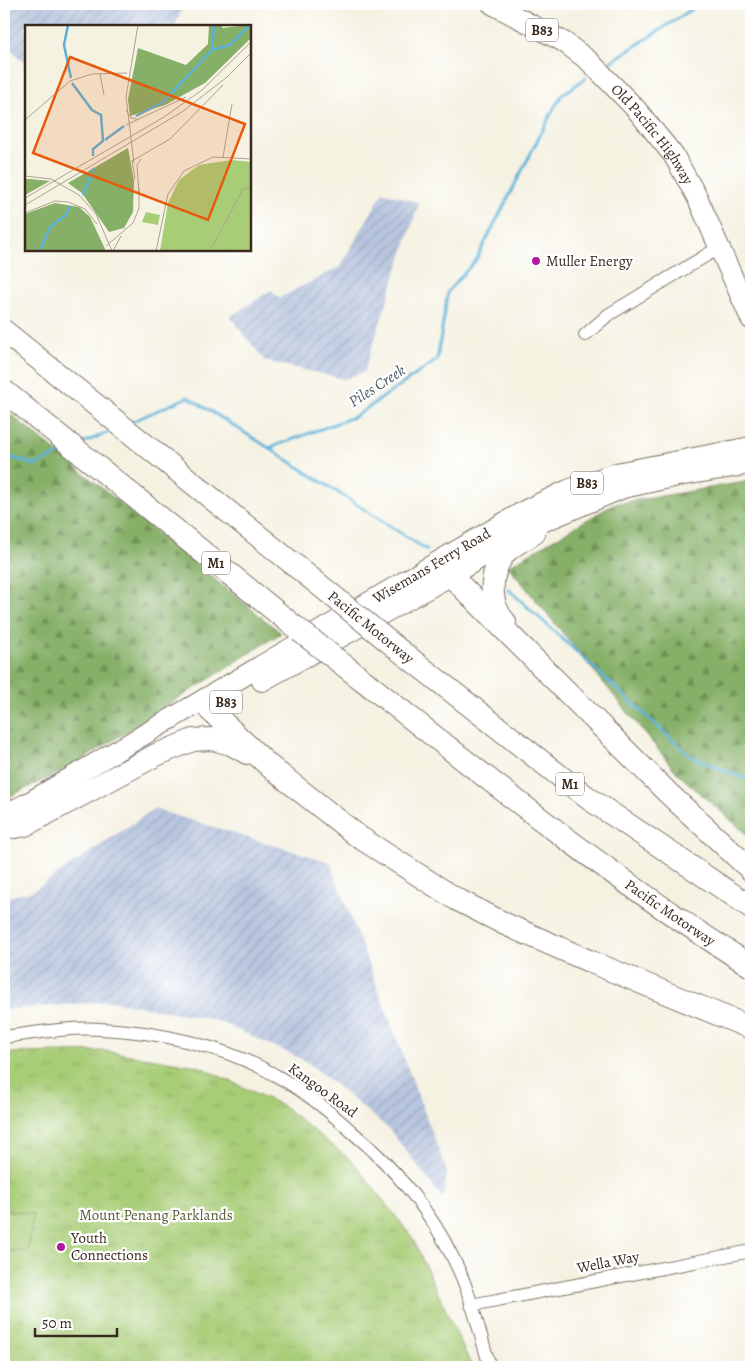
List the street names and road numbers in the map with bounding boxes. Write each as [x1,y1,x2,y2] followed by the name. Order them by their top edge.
[526,18,558,42] road number: B83
[607,79,698,188] street label: Old Pacific Highway
[571,472,603,494] road number: B83
[368,523,495,609] street label: Wisemans Ferry Road
[202,552,230,574] road number: M1
[324,586,419,668] street label: Pacific Motorway
[210,690,242,714] road number: B83
[556,772,584,796] road number: M1
[621,874,720,951] street label: Pacific Motorway
[284,1058,362,1122] street label: Kangoo Road
[574,1246,641,1278] street label: Wella Way

